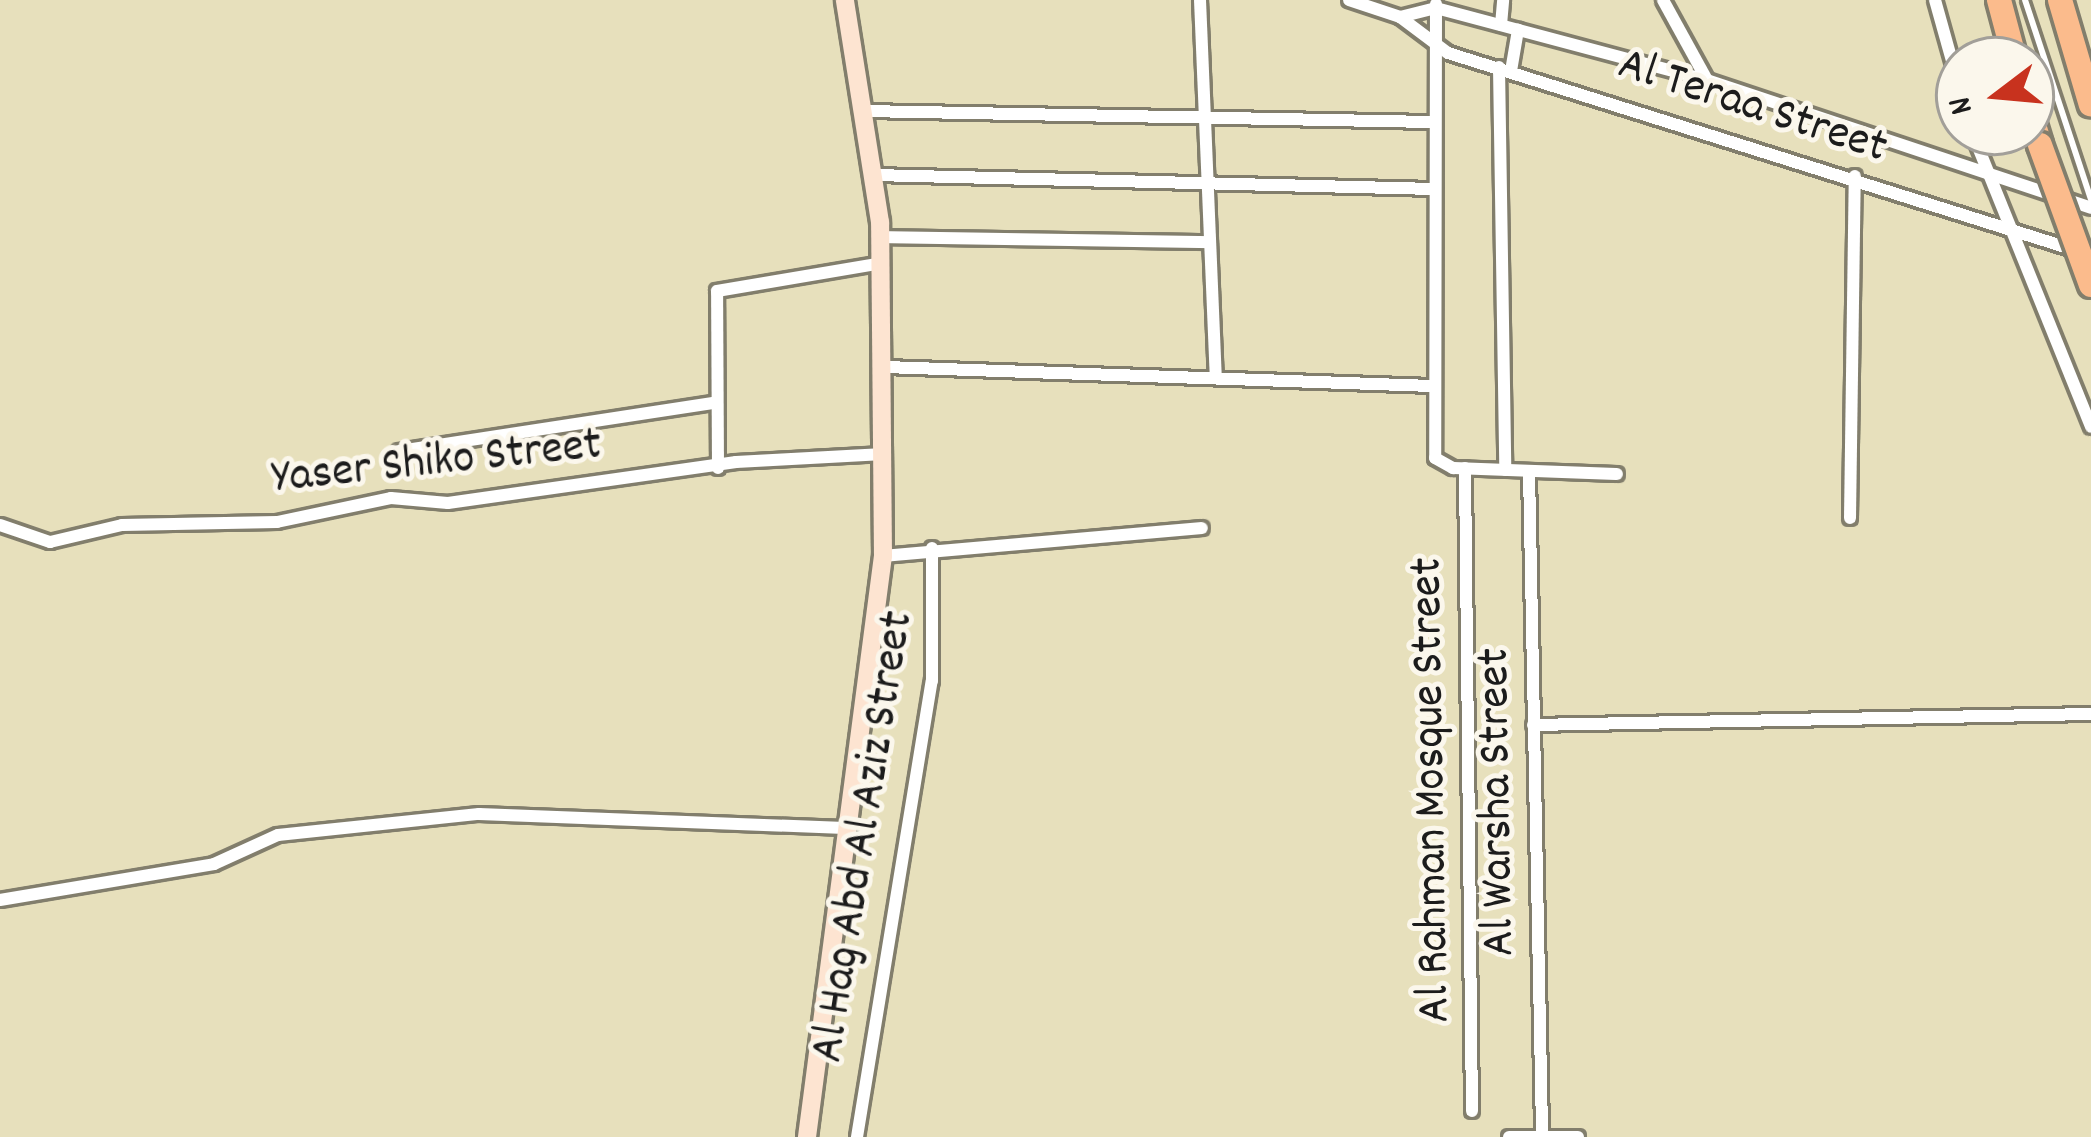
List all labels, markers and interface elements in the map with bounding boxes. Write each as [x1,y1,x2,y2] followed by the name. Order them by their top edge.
[1935,36,2055,156] north arrow
[1610,37,1894,179] street label: Al Teraa Street
[1938,91,1988,120] text: N
[269,418,605,510] street label: Yaser Shiko Street
[1400,557,1466,1023] street label: Al Rahman Mosque Street
[801,607,929,1067] street label: Al Hag Abd Al Aziz Street
[1468,647,1530,957] street label: Al Warsha Street

